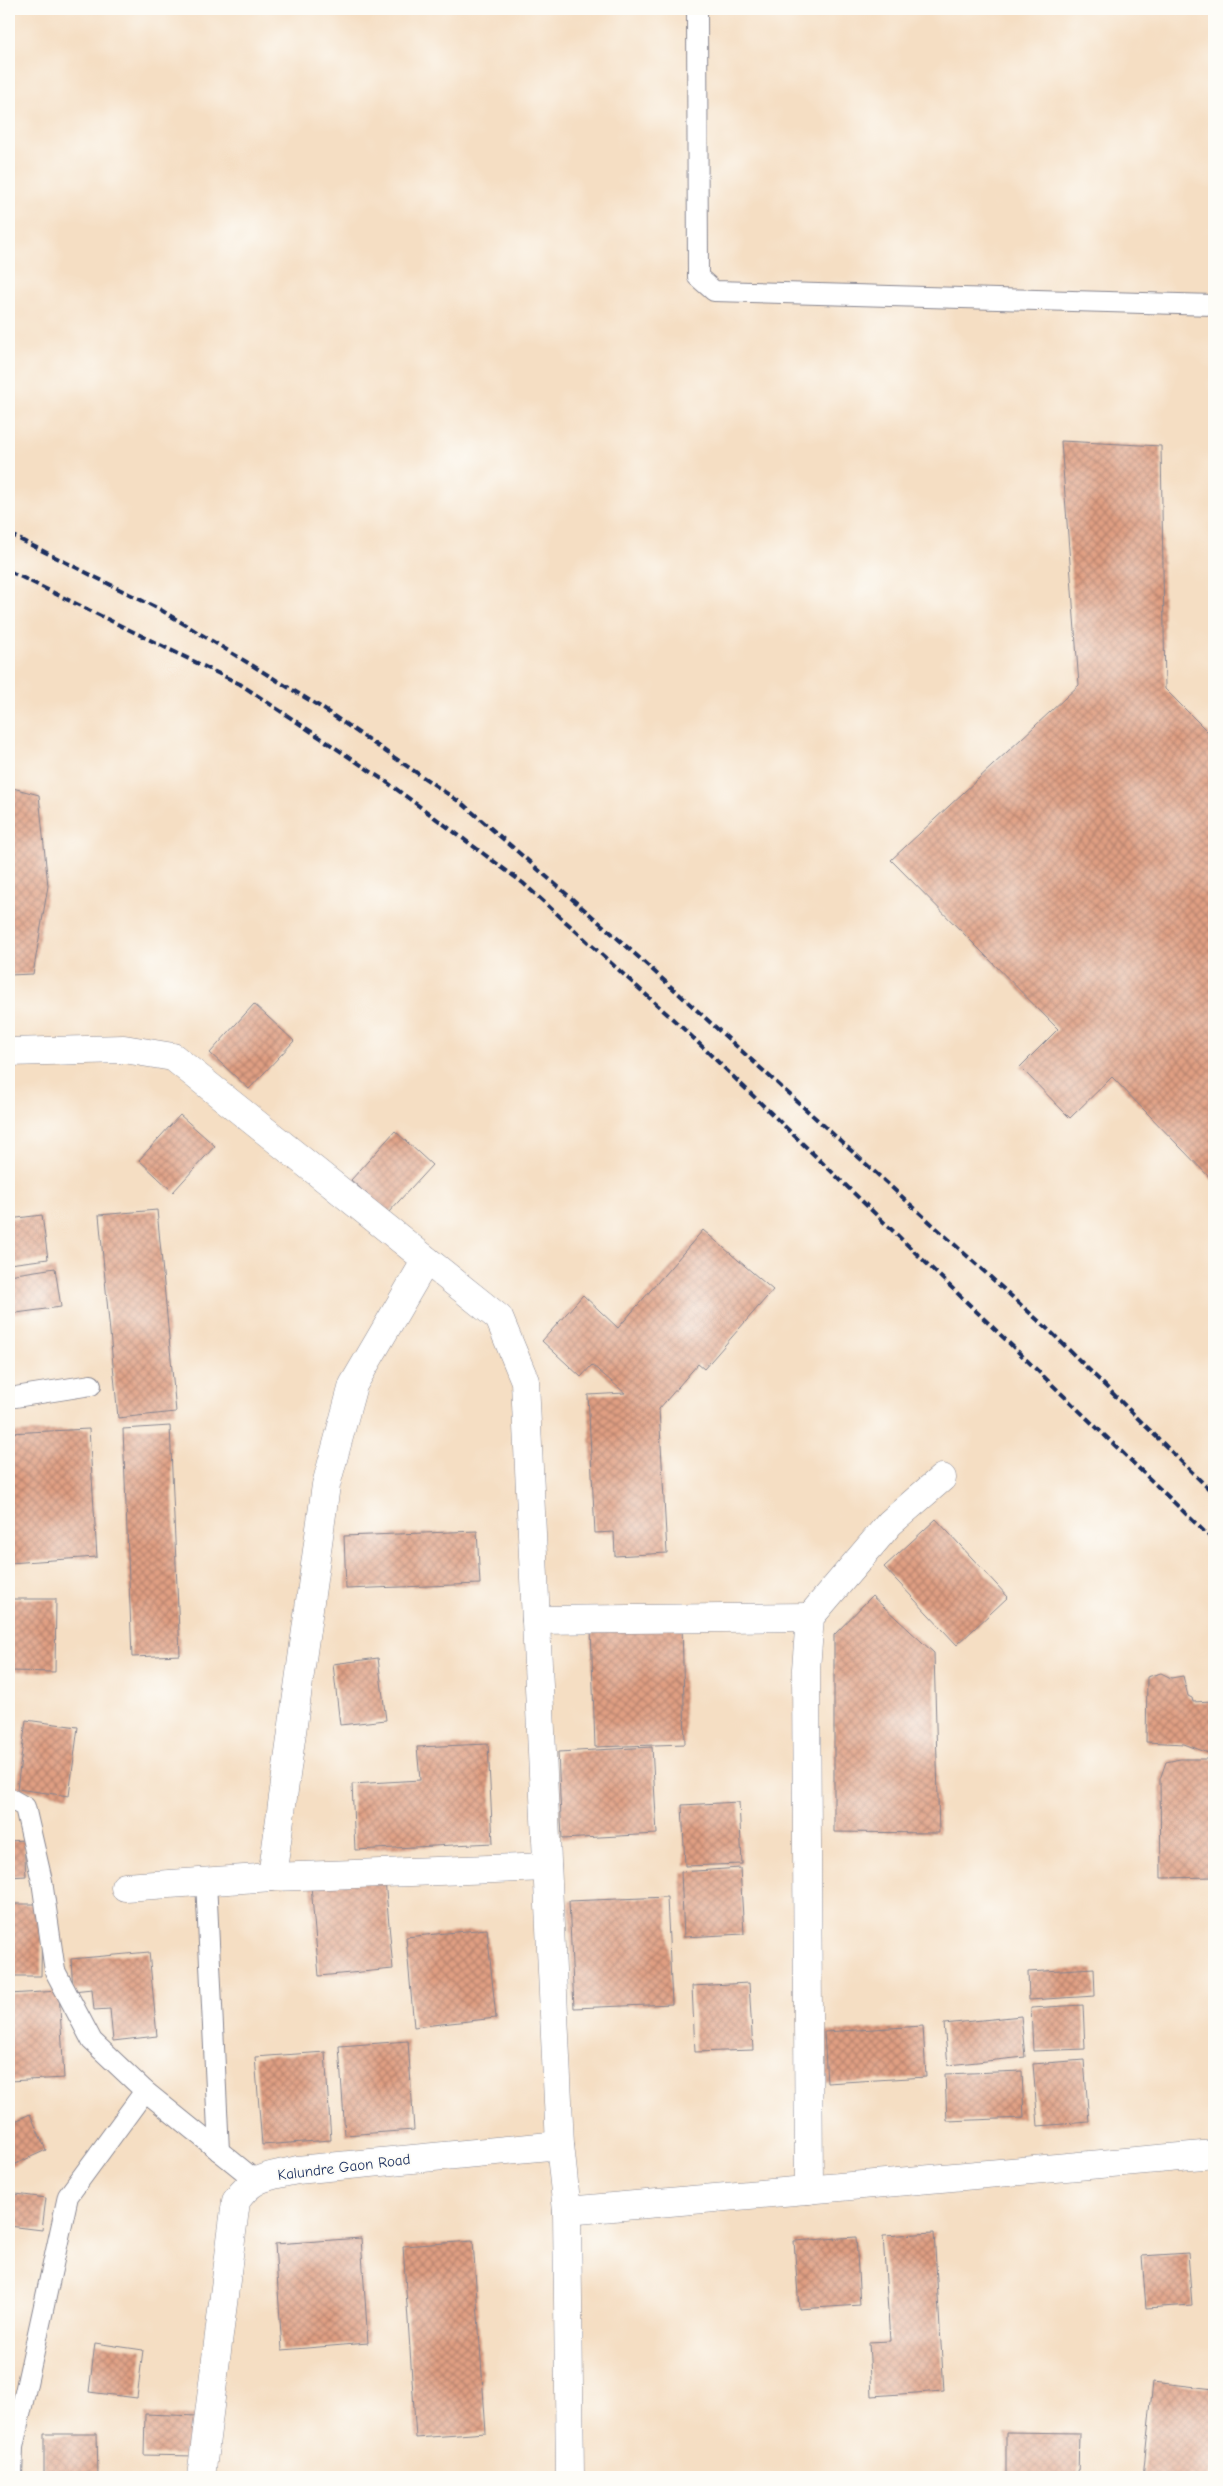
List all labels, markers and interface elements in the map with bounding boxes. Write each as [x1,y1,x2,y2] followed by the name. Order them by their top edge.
[277,2150,411,2184] street label: Kalundre Gaon Road

